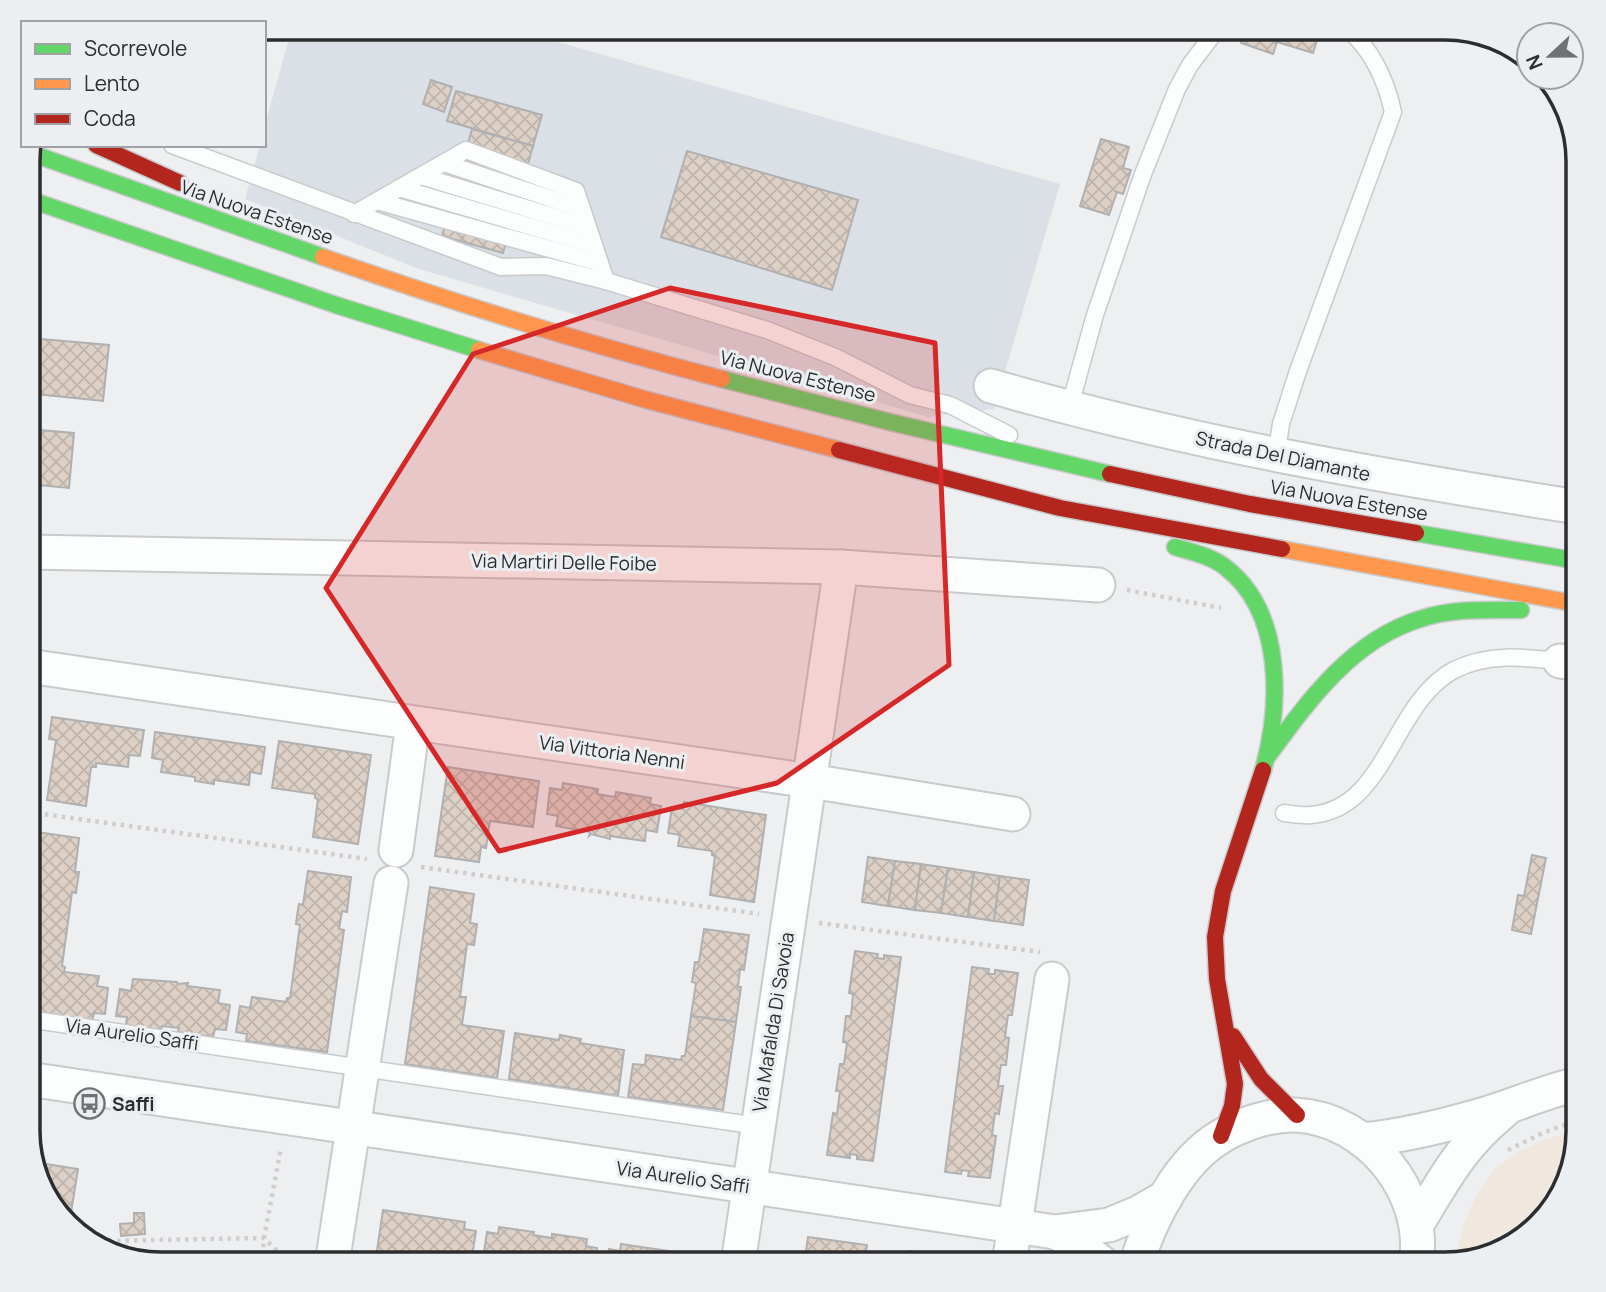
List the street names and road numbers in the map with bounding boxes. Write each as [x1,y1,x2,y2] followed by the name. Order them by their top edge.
[177,174,337,250] street label: Via Nuova Estense
[717,344,879,408] street label: Via Nuova Estense
[1193,425,1373,487] street label: Strada Del Diamante
[1268,473,1430,527] street label: Via Nuova Estense
[471,547,657,577] street label: Via Martiri Delle Foibe
[537,729,687,775] street label: Via Vittoria Nenni
[746,930,800,1114] street label: Via Mafalda Di Savoia
[64,1012,200,1056] street label: Via Aurelio Saffi
[615,1155,751,1199] street label: Via Aurelio Saffi

